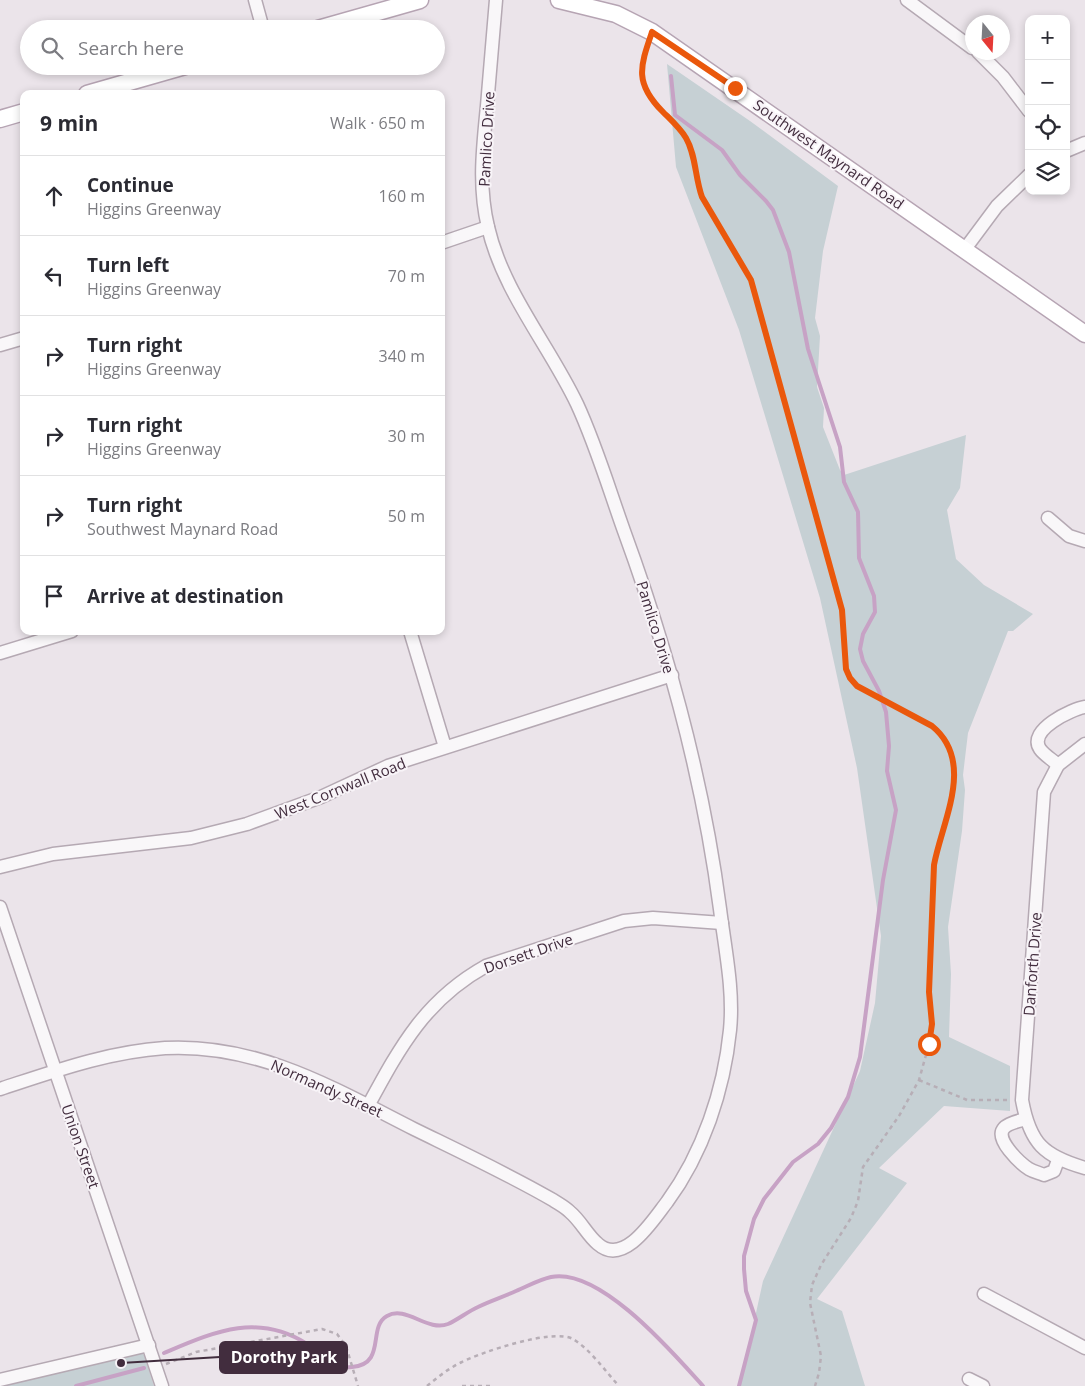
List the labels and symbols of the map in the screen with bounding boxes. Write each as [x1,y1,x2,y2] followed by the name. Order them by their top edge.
[965,15,1010,60] north arrow
[724,77,747,100] route end
[474,91,498,187] street label: Pamlico Drive
[750,94,908,214] street label: Southwest Maynard Road
[632,578,680,676] street label: Pamlico Drive
[271,753,409,823] street label: West Cornwall Road
[1018,912,1046,1016] street label: Danforth Drive
[481,928,575,978] street label: Dorsett Drive
[918,1033,941,1056] route start
[268,1054,386,1122] street label: Normandy Street
[57,1101,105,1191] street label: Union Street
[220,1342,347,1373] callout: Dorothy Park
[231,1346,337,1368] text: Dorothy Park

